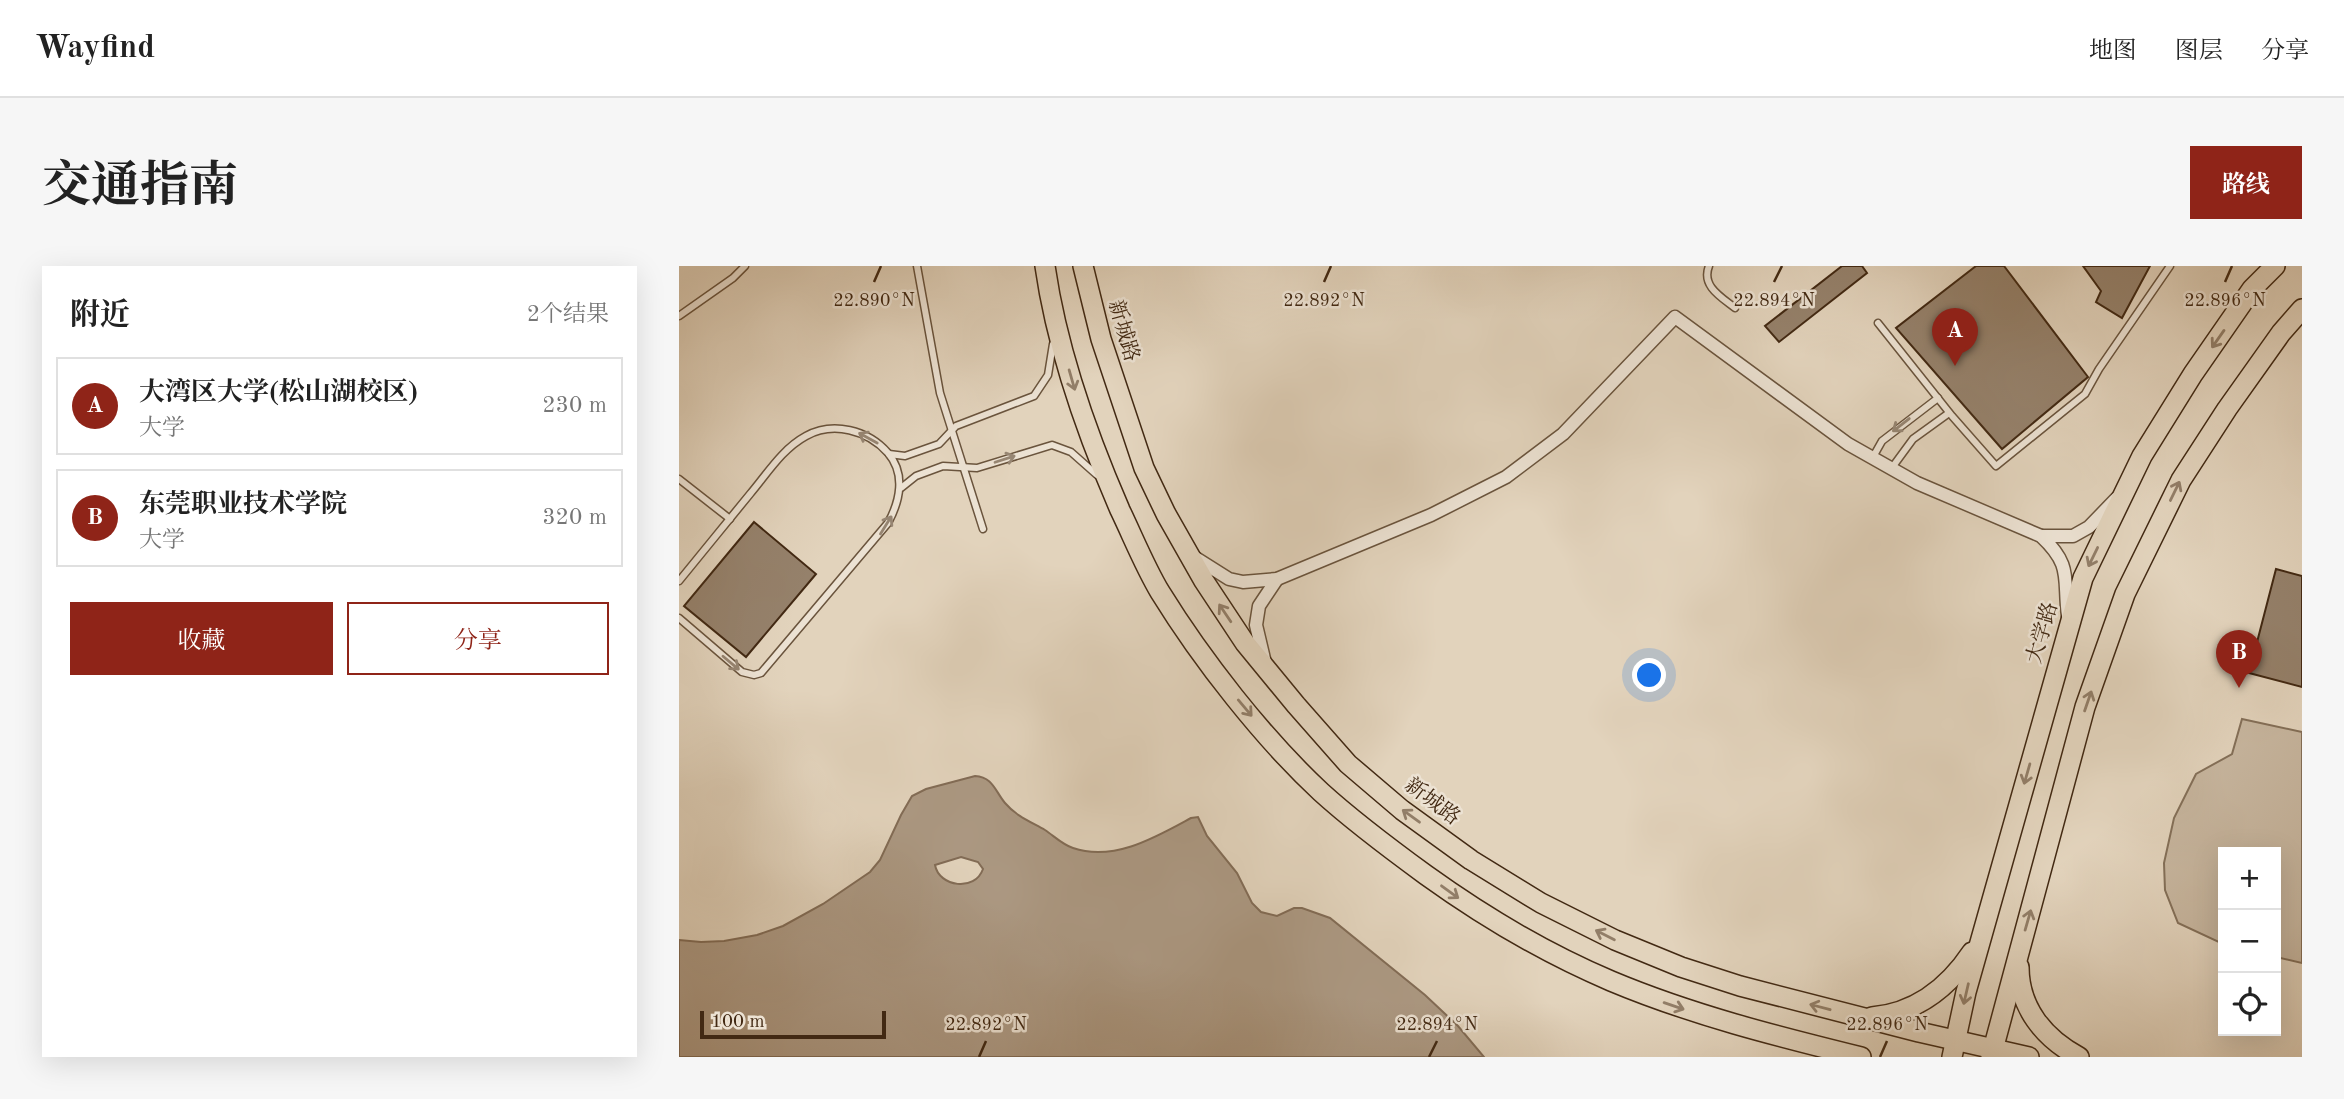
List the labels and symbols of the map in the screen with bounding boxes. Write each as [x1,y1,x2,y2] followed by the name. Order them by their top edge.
[833,292,915,310] text: 22.890°N
[1283,292,1365,310] text: 22.892°N
[1733,292,1815,310] text: 22.894°N
[2184,292,2266,310] text: 22.896°N
[1104,297,1144,364] street label: 新城路
[1932,308,1978,366] pin: A
[2211,329,2225,348] one-way arrow
[1066,369,1079,391] one-way arrow
[1892,417,1911,432] one-way arrow
[859,431,879,445] one-way arrow
[993,452,1015,465] one-way arrow
[2169,481,2183,502] one-way arrow
[879,516,893,536] one-way arrow
[2086,546,2099,567] one-way arrow
[2022,599,2062,666] street label: 大学路
[1218,604,1232,624] one-way arrow
[2216,630,2262,688] pin: B
[722,655,740,671] one-way arrow
[1632,658,1666,692] your location
[2082,690,2095,712] one-way arrow
[1238,699,1253,717] one-way arrow
[2019,763,2032,785] one-way arrow
[1401,773,1465,829] street label: 新城路
[1402,809,1421,823] one-way arrow
[1440,885,1459,899] one-way arrow
[2023,909,2036,931] one-way arrow
[1595,927,1616,941] one-way arrow
[1959,982,1972,1004] one-way arrow
[1809,1000,1832,1013] one-way arrow
[1663,1001,1685,1013] one-way arrow
[700,1008,885,1040] scale bar
[945,1016,1027,1034] text: 22.892°N
[1396,1016,1478,1034] text: 22.894°N
[1846,1016,1928,1034] text: 22.896°N

